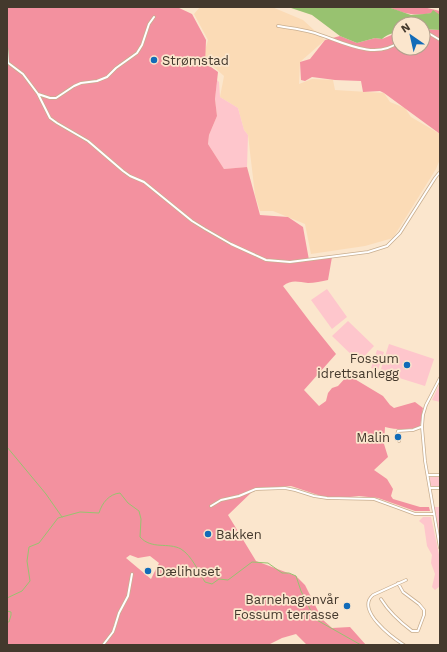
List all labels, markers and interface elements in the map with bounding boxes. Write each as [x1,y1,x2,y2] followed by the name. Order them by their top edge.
[391,16,431,56] north arrow
[399,20,413,36] text: N
[162,53,229,68] place label: Strømstad
[149,55,159,65] marker: Strømstad
[317,351,399,381] place label: Fossum idrettsanlegg
[402,360,412,370] marker: Fossum idrettsanlegg
[356,430,390,445] place label: Malin
[393,432,403,442] marker: Malin
[216,527,262,542] place label: Bakken
[203,529,213,539] marker: Bakken
[156,564,221,579] place label: Dælihuset
[143,566,153,576] marker: Dælihuset
[234,592,339,622] place label: Barnehagenvår Fossum terrasse
[342,601,352,611] marker: Barnehagenvår Fossum terrasse

